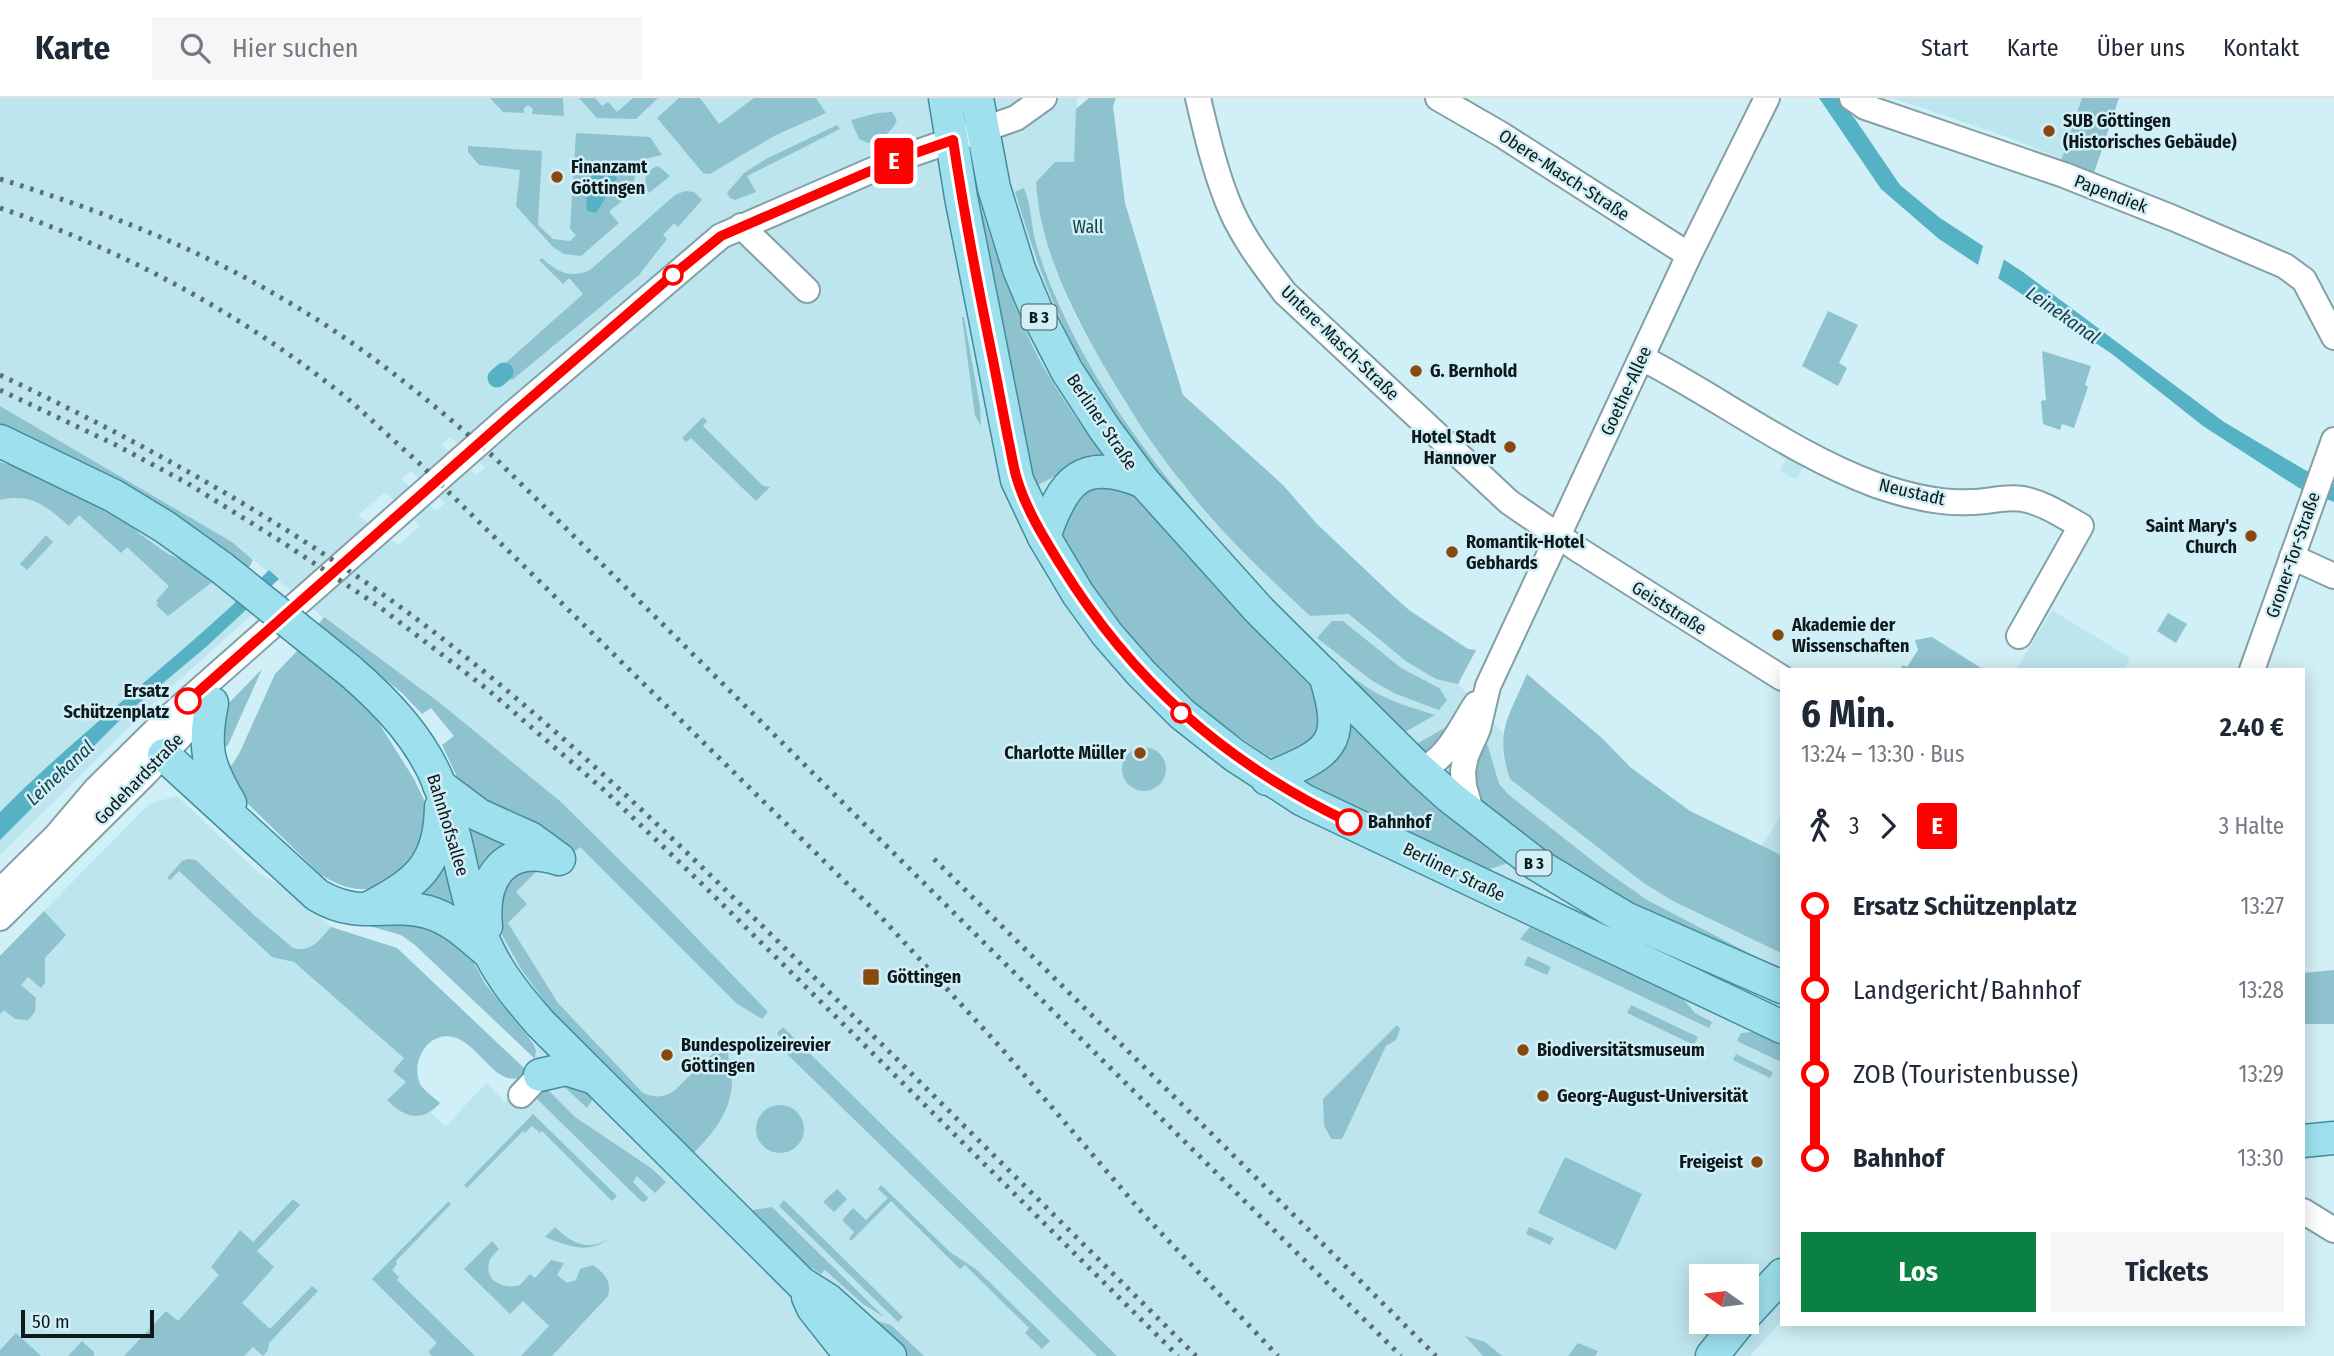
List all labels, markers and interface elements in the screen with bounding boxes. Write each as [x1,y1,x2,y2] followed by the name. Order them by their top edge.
[152,17,642,80] search box
[35,28,110,68] text: Karte
[176,29,214,67] icon: search
[232,33,359,64] text: Hier suchen
[1921,34,1969,62] text: Start
[2007,34,2059,62] text: Karte
[2097,34,2185,62] text: Über uns
[2223,34,2299,62] text: Kontakt
[2063,110,2237,153] place label: SUB Göttingen (Historisches Gebäude)
[2041,123,2057,139] marker: SUB Göttingen (Historisches Gebäude)
[1495,125,1634,225] street label: Obere-Masch-Straße
[871,138,917,184] line badge: E
[888,147,900,175] text: E
[571,156,648,199] place label: Finanzamt Göttingen
[549,169,565,185] marker: Finanzamt Göttingen
[2071,170,2151,218] street label: Papendiek
[1072,216,1104,238] park label: Wall
[663,265,683,285] unlabelled marker
[1276,281,1404,405] street label: Untere-Masch-Straße
[2022,281,2104,349] water label: Leinekanal
[1021,304,1056,330] road number: B 3
[1596,343,1656,439] street label: Goethe-Allee
[1430,360,1517,382] place label: G. Bernhold
[1408,363,1424,379] marker: G. Bernhold
[1062,370,1142,474] street label: Berliner Straße
[1411,426,1497,469] place label: Hotel Stadt Hannover
[1502,439,1518,455] marker: Hotel Stadt Hannover
[1877,474,1947,510] street label: Neustadt
[2261,489,2325,621] street label: Groner-Tor-Straße
[2146,515,2237,558] place label: Saint Mary's Church
[2243,528,2259,544] marker: Saint Mary's Church
[1466,531,1584,574] place label: Romantik-Hotel Gebhards
[1444,544,1460,560] marker: Romantik-Hotel Gebhards
[1628,576,1711,640] street label: Geiststraße
[1791,614,1909,657] place label: Akademie der Wissenschaften
[1770,627,1786,643] marker: Akademie der Wissenschaften
[63,680,169,723] place label: Ersatz Schützenplatz
[175,688,201,714] marker: Ersatz Schützenplatz
[1801,691,1895,737] text: 6 Min.
[1171,703,1191,723] unlabelled marker
[2220,712,2284,743] text: 2.40 €
[90,729,188,829] street label: Godehardstraße
[21,736,99,810] water label: Leinekanal
[1801,740,1965,768] text: 13:24 – 13:30 · Bus
[1004,742,1126,764] place label: Charlotte Müller
[1132,745,1148,761] marker: Charlotte Müller
[422,771,474,879] street label: Bahnhofsallee
[1801,807,1839,845] icon: walk
[1869,807,1907,845] icon: forward
[1336,809,1362,835] marker: Bahnhof
[1368,811,1433,833] place label: Bahnhof
[1849,812,1859,840] text: 3
[1931,812,1943,840] text: E
[2219,812,2284,840] text: 3 Halte
[1399,838,1509,906] street label: Berliner Straße
[1516,850,1552,876] road number: B 3
[1853,891,2077,922] text: Ersatz Schützenplatz
[2240,892,2284,920] text: 13:27
[887,966,961,988] place label: Göttingen
[861,967,881,987] marker: Göttingen
[1853,975,2080,1006] text: Landgericht/Bahnhof
[2238,976,2284,1004] text: 13:28
[681,1034,831,1077] place label: Bundespolizeirevier Göttingen
[1537,1039,1705,1061] place label: Biodiversitätsmuseum
[1515,1042,1531,1058] marker: Biodiversitätsmuseum
[659,1047,675,1063] marker: Bundespolizeirevier Göttingen
[1853,1059,2078,1090] text: ZOB (Touristenbusse)
[2239,1060,2284,1088] text: 13:29
[1557,1085,1749,1107] place label: Georg-August-Universität
[1535,1088,1551,1104] marker: Georg-August-Universität
[1853,1143,1944,1174] text: Bahnhof
[2237,1144,2284,1172] text: 13:30
[1679,1151,1744,1173] place label: Freigeist
[1749,1154,1765,1170] marker: Freigeist
[1801,1232,2036,1312] button: Los
[2050,1232,2284,1312] button: Tickets
[1689,1264,1759,1334] north arrow
[1689,1264,1759,1334] map controls
[21,1307,154,1339] scale bar
[32,1310,70,1333] text: 50 m

